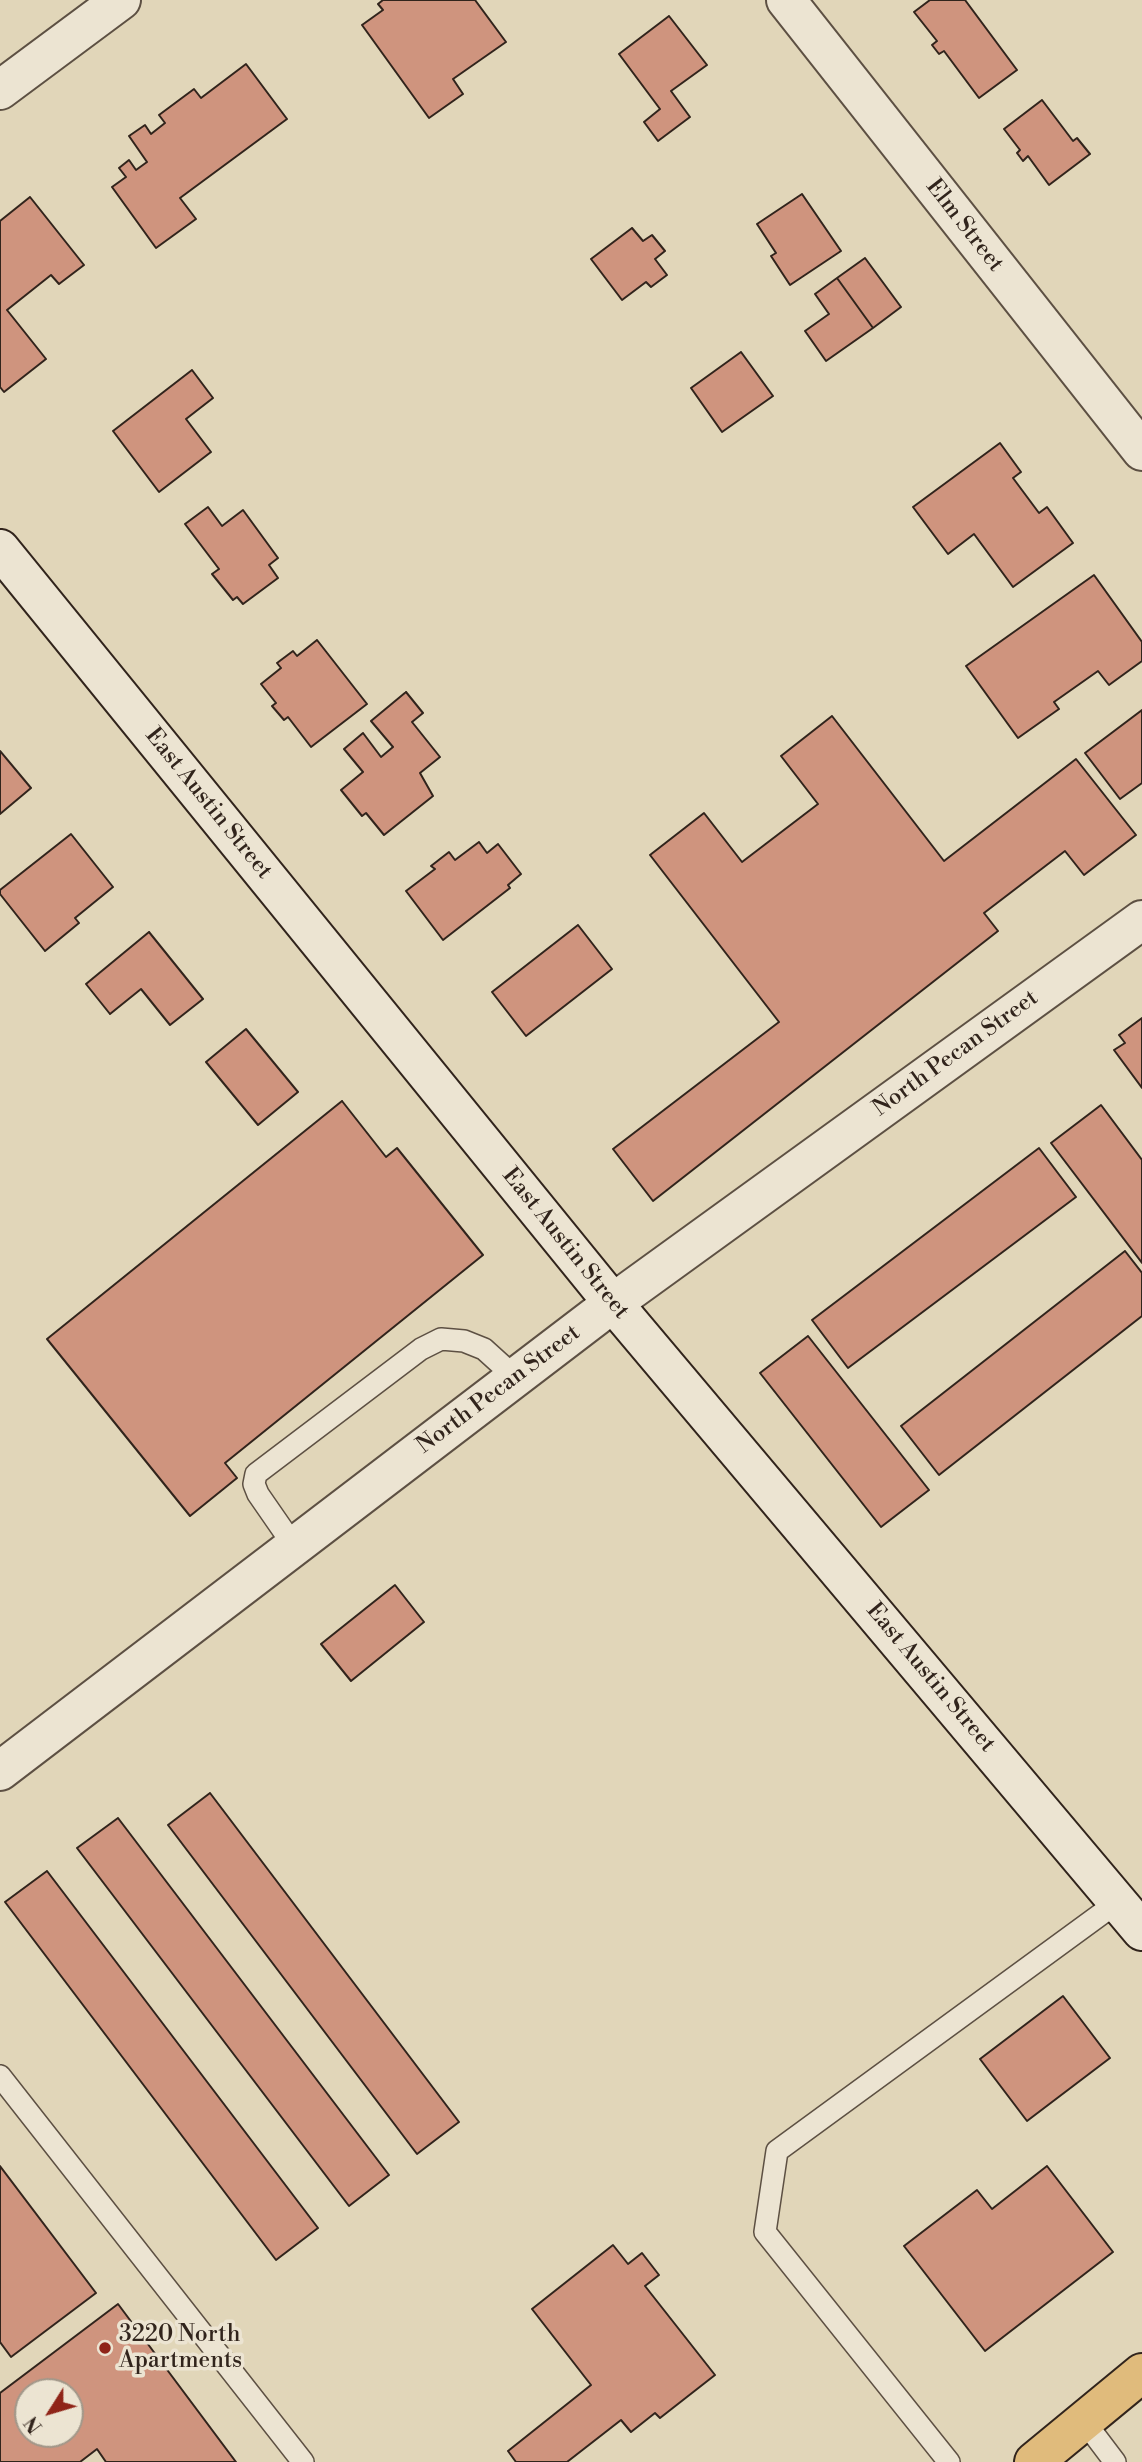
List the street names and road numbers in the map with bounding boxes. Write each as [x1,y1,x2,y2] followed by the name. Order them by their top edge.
[919,174,1009,278] street label: Elm Street
[139,723,277,885] street label: East Austin Street
[868,985,1044,1123] street label: North Pecan Street
[496,1163,634,1325] street label: East Austin Street
[412,1320,586,1460] street label: North Pecan Street
[860,1598,1000,1758] street label: East Austin Street

